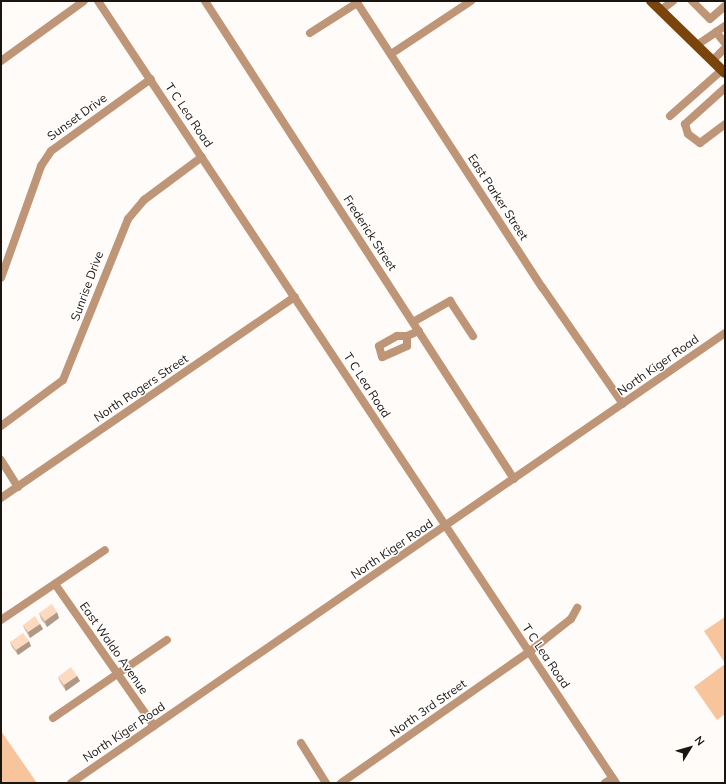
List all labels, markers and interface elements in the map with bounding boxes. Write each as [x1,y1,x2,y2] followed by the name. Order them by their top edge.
[162,80,216,150] street label: T C Lea Road
[44,91,110,143] street label: Sunset Drive
[465,151,531,243] street label: East Parker Street
[340,193,400,273] street label: Frederick Street
[68,249,106,323] street label: Sunrise Drive
[615,332,701,398] street label: North Kiger Road
[341,350,393,420] street label: T C Lea Road
[91,351,191,425] street label: North Rogers Street
[348,516,436,582] street label: North Kiger Road
[77,599,151,697] street label: East Waldo Avenue
[519,621,573,691] street label: T C Lea Road
[387,676,469,740] street label: North 3rd Street
[80,699,168,765] street label: North Kiger Road
[670,728,710,768] north arrow
[691,733,708,748] text: N

